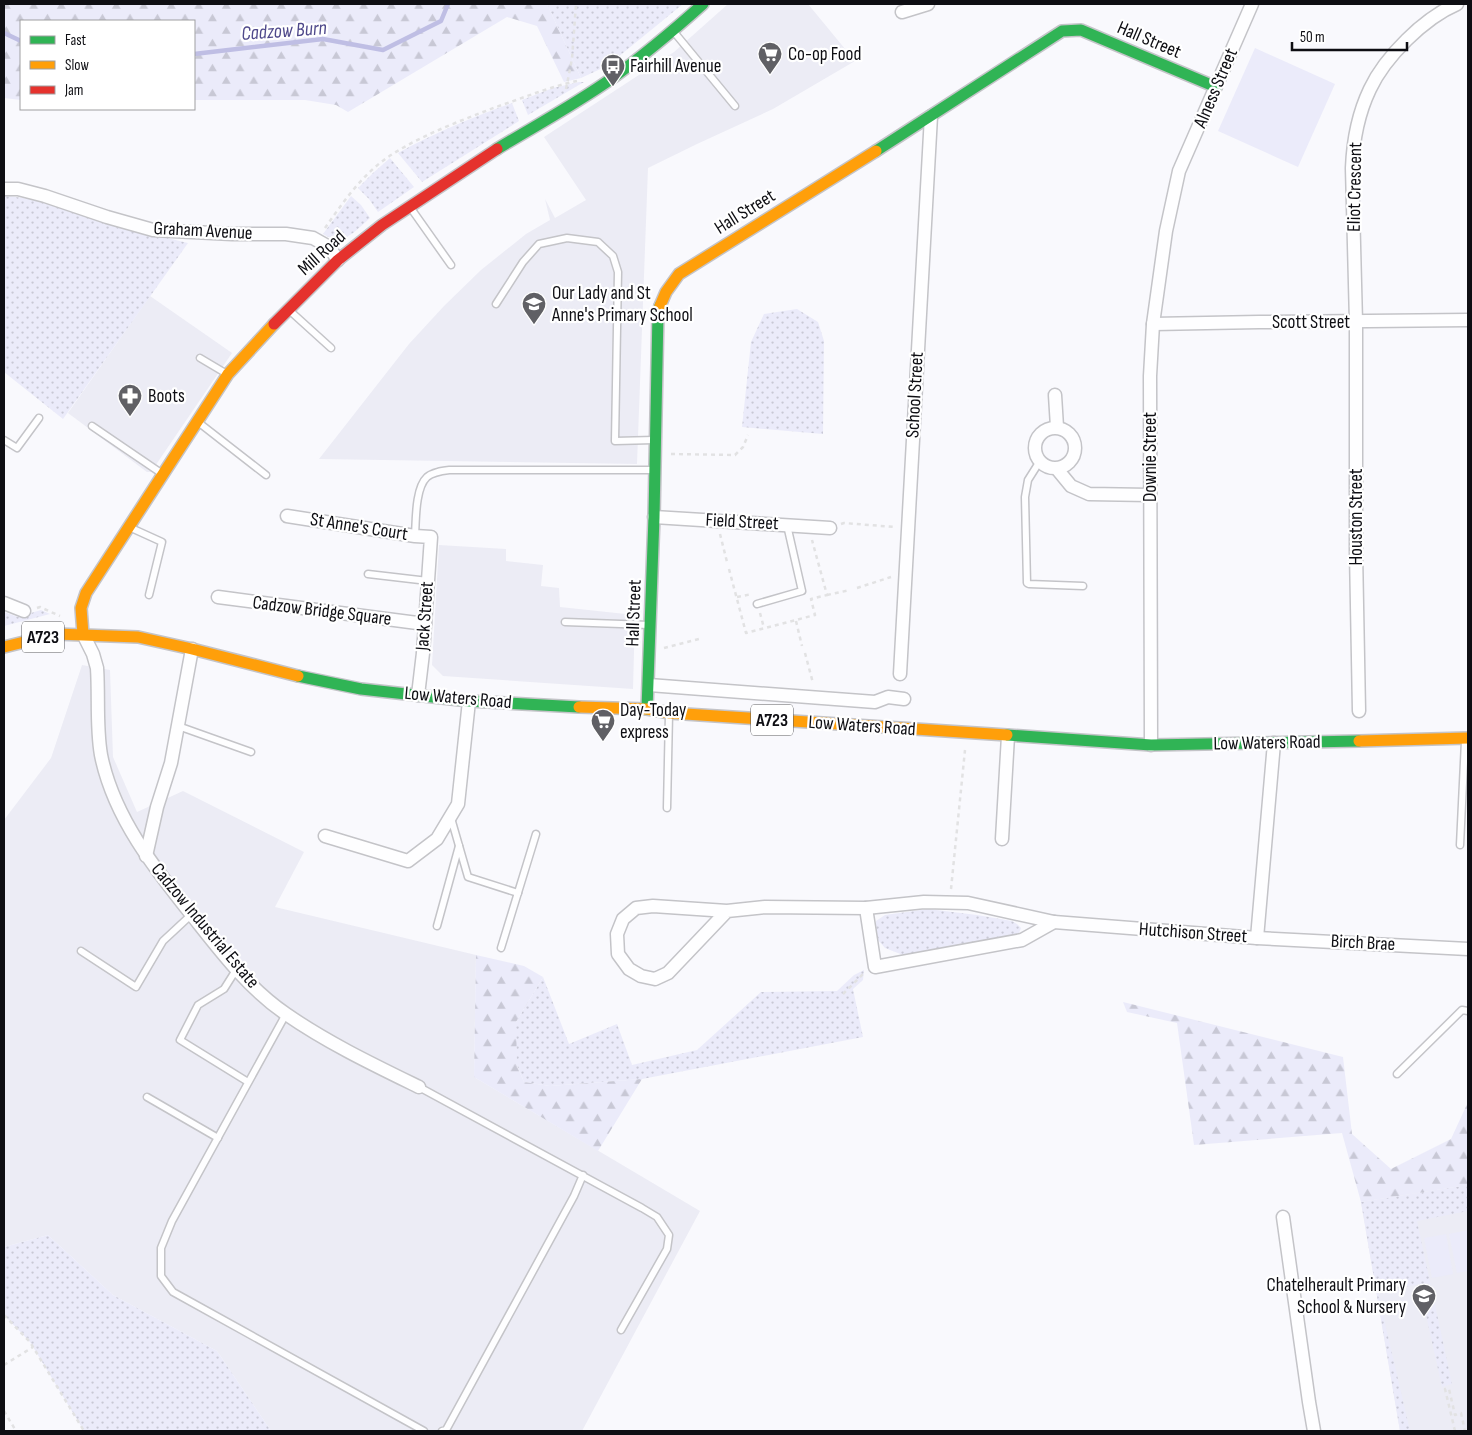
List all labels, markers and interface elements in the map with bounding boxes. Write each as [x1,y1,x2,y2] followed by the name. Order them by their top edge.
[240,16,328,46] water label: Cadzow Burn
[1114,16,1185,64] street label: Hall Street
[20,20,195,110] legend
[1292,20,1407,52] scale bar
[1300,28,1325,47] text: 50 m
[65,31,87,50] text: Fast
[757,41,783,75] supermarket icon: Co-op Food
[788,43,861,66] place label: Co-op Food
[1189,45,1243,132] street label: Alness Street
[600,53,626,87] bus stop icon: Fairhill Avenue
[630,55,721,78] place label: Fairhill Avenue
[65,56,89,75] text: Slow
[64,81,83,100] text: Jam
[1343,142,1367,232] street label: Eliot Crescent
[710,184,780,240] street label: Hall Street
[153,217,253,245] street label: Graham Avenue
[293,226,351,280] street label: Mill Road
[551,282,693,327] place label: Our Lady and St Anne's Primary School
[521,291,547,325] school or university icon: Our Lady and St Anne's Primary School
[1272,311,1350,334] street label: Scott Street
[901,351,929,439] street label: School Street
[117,383,143,417] pharmacy icon: Boots
[148,385,185,408] place label: Boots
[1139,412,1162,502] street label: Downie Street
[1345,468,1368,566] street label: Houston Street
[309,508,410,546] street label: St Anne's Court
[705,509,779,535] street label: Field Street
[621,579,647,647] street label: Hall Street
[411,580,439,652] street label: Jack Street
[251,591,393,631] street label: Cadzow Bridge Square
[22,622,64,652] road number: A723
[403,682,513,714] street label: Low Waters Road
[620,699,687,744] place label: Day-Today express
[751,704,793,736] road number: A723
[590,708,616,742] supermarket icon: Day-Today express
[808,711,916,741] street label: Low Waters Road
[1213,731,1321,755] street label: Low Waters Road
[146,859,264,993] street label: Cadzow Industrial Estate
[1138,918,1248,948] street label: Hutchison Street
[1330,930,1396,956] street label: Birch Brae
[1267,1274,1407,1319] place label: Chatelherault Primary School & Nursery
[1411,1283,1437,1317] school or university icon: Chatelherault Primary School & Nursery

